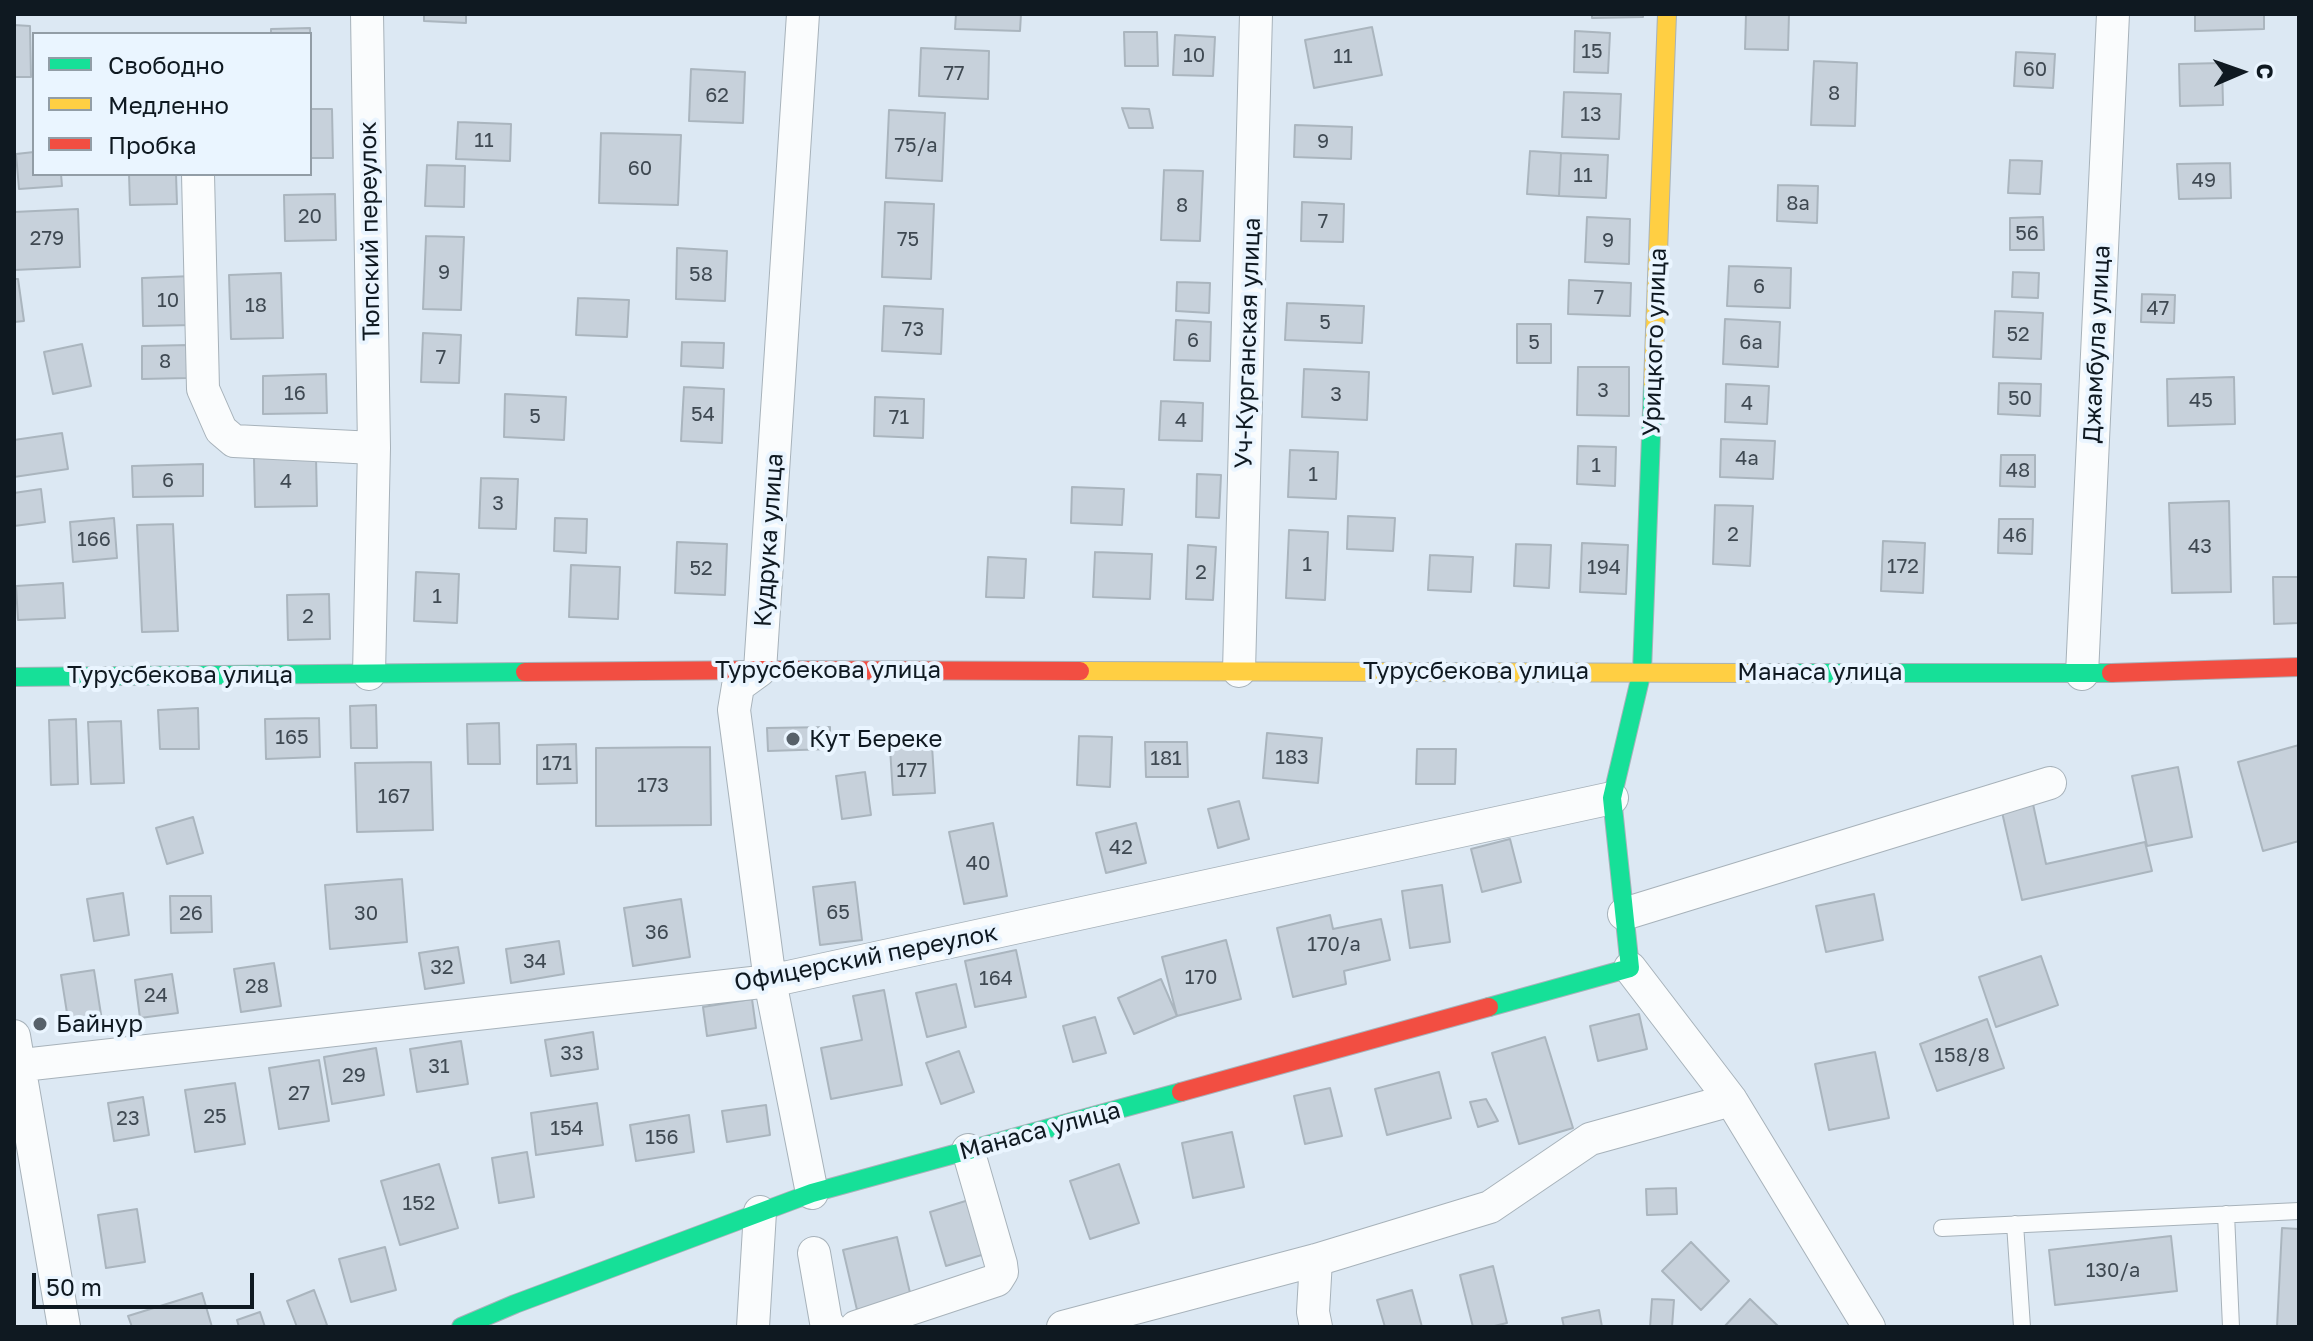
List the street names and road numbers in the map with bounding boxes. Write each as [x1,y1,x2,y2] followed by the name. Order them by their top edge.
[354,121,386,341] street label: Тюпский переулок
[1229,217,1267,469] street label: Уч-Курганская улица
[2077,244,2117,444] street label: Джамбула улица
[1637,247,1673,437] street label: Урицкого улица
[749,452,789,628] street label: Кудрука улица
[715,656,941,684] street label: Турусбекова улица
[1363,657,1589,685] street label: Турусбекова улица
[1737,658,1903,686] street label: Манаса улица
[67,661,293,689] street label: Турусбекова улица
[732,918,1000,998] street label: Офицерский переулок
[956,1096,1124,1166] street label: Манаса улица

